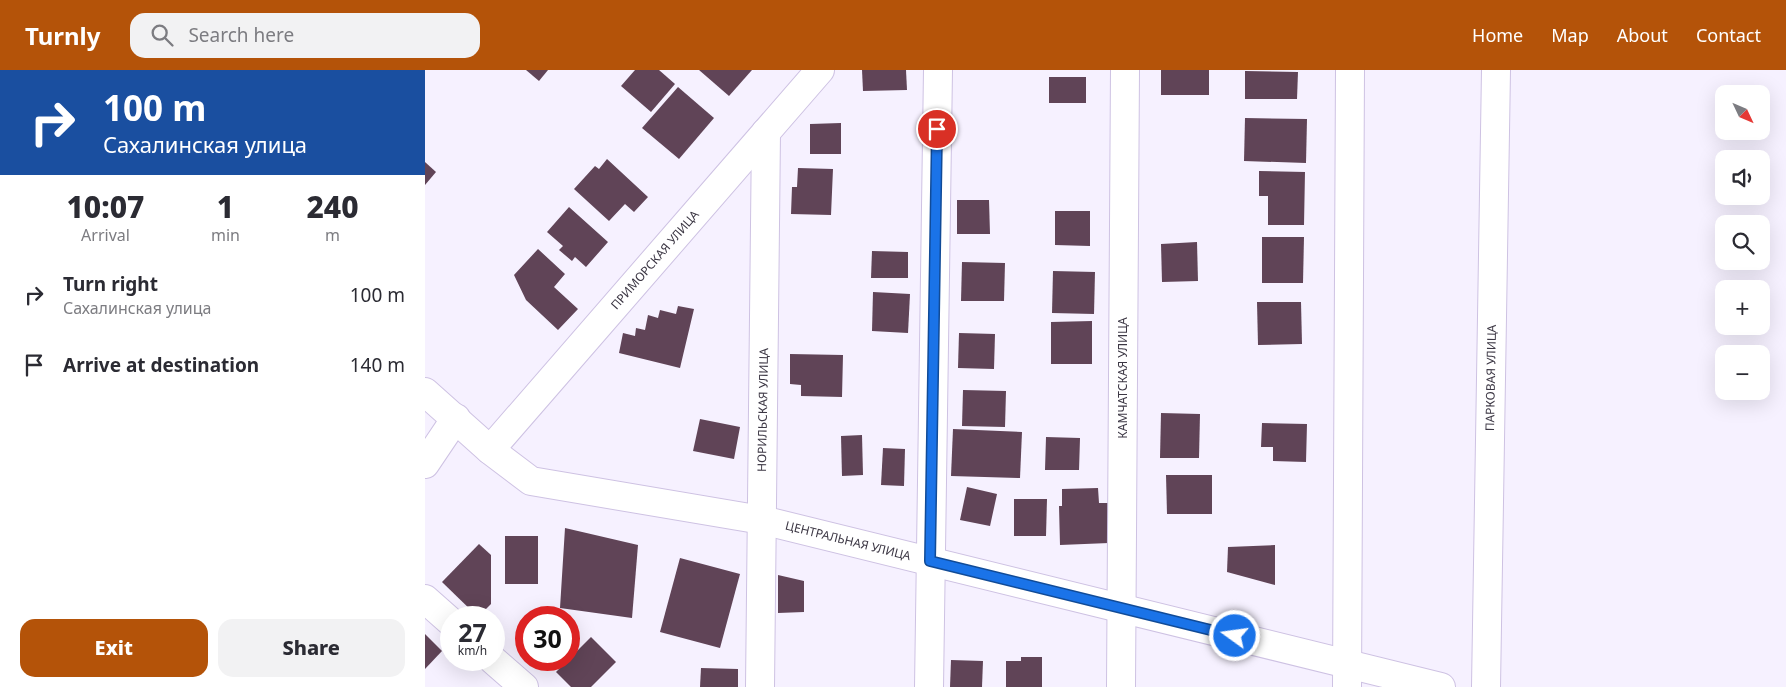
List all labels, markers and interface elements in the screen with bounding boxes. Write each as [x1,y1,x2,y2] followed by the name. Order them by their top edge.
[130,13,480,58] search box
[25,19,100,52] text: Turnly
[148,21,176,49] icon: search
[188,22,294,48] text: Search here
[1472,23,1523,47] text: Home
[1551,23,1589,47] text: Map
[1617,23,1668,47] text: About
[1696,23,1761,47] text: Contact
[103,84,206,131] text: 100 m
[1715,85,1770,140] north arrow
[1715,85,1770,400] map controls
[20,90,85,155] icon: right
[916,108,958,150] pin
[923,115,951,143] icon: arrive
[103,129,307,159] text: Сахалинская улица
[1715,150,1770,205] button: sound
[67,186,144,227] text: 10:07
[217,186,234,227] text: 1
[306,186,358,227] text: 240
[607,206,703,313] street label: ПРИМОРСКАЯ УЛИЦА
[1715,215,1770,270] button: search
[81,224,130,246] text: Arrival
[211,224,240,246] text: min
[325,224,340,246] text: m
[63,271,158,297] text: Turn right
[1715,280,1770,335] button: +
[20,281,48,309] icon: right
[350,282,405,308] text: 100 m
[63,297,211,319] text: Сахалинская улица
[1114,317,1131,439] street label: КАМЧАТСКАЯ УЛИЦА
[1481,324,1500,431] street label: ПАРКОВАЯ УЛИЦА
[1715,345,1770,400] button: −
[753,348,772,472] street label: НОРИЛЬСКАЯ УЛИЦА
[20,351,48,379] icon: arrive
[63,352,259,378] text: Arrive at destination
[350,352,405,378] text: 140 m
[784,517,913,564] street label: ЦЕНТРАЛЬНАЯ УЛИЦА
[515,606,580,671] speed limit sign: 30
[1208,609,1260,661] position arrow
[458,615,487,649] text: 27
[20,619,208,677] button: Exit
[218,619,405,677] button: Share
[458,642,487,659] text: km/h

